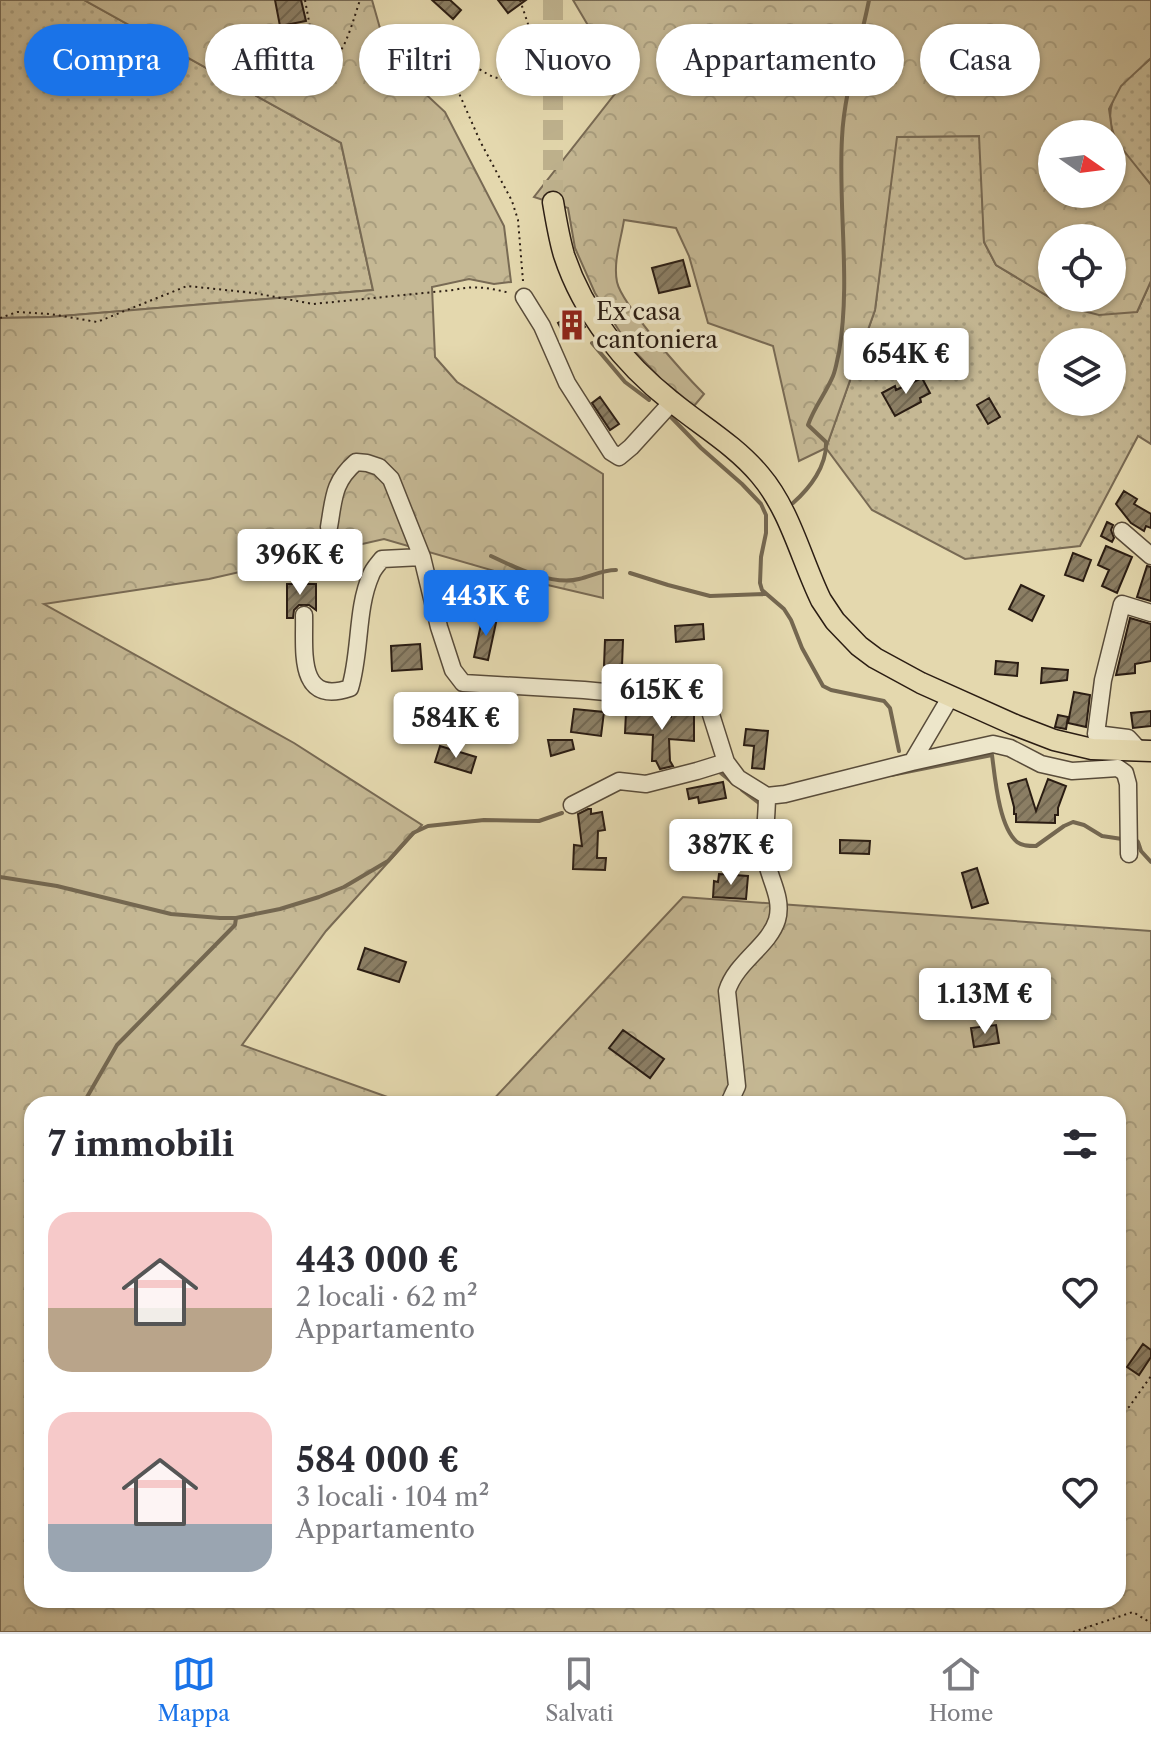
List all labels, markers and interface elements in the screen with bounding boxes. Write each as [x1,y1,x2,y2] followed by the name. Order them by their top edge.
[24,24,189,96] chip: Compra
[205,24,343,96] chip: Affitta
[359,24,480,96] chip: Filtri
[496,24,640,96] chip: Nuovo
[656,24,904,96] chip: Appartamento
[920,24,1040,96] chip: Casa
[1038,120,1126,208] north arrow
[1038,120,1126,416] map controls
[1038,224,1126,312] button: locate
[596,297,718,354] place label: Ex casa cantoniera
[555,308,589,342] building icon: Ex casa cantoniera
[841,328,971,396] pin: 654K €
[1038,328,1126,416] button: layers
[862,338,950,370] text: 654K €
[235,529,365,597] pin: 396K €
[256,539,344,571] text: 396K €
[421,570,551,638] pin: 443K €
[442,580,530,612] text: 443K €
[597,664,727,732] pin: 615K €
[620,674,704,706] text: 615K €
[391,692,521,760] pin: 584K €
[412,702,500,734] text: 584K €
[666,819,796,887] pin: 387K €
[687,829,775,861] text: 387K €
[911,968,1059,1036] pin: 1.13M €
[937,978,1033,1010] text: 1.13M €
[1058,1122,1102,1166] icon: filters
[48,1123,234,1165] text: 7 immobili
[296,1239,459,1281] text: 443 000 €
[112,1244,208,1340] icon: home
[1058,1270,1102,1314] icon: heart
[296,1281,478,1313] text: 2 locali · 62 m²
[296,1313,475,1345] text: Appartamento
[296,1439,459,1481] text: 584 000 €
[112,1444,208,1540] icon: home
[1058,1470,1102,1514] icon: heart
[296,1481,489,1513] text: 3 locali · 104 m²
[296,1513,475,1545] text: Appartamento
[158,1652,230,1727] tab: Mappa
[545,1652,614,1727] tab: Salvati
[929,1652,993,1727] tab: Home

